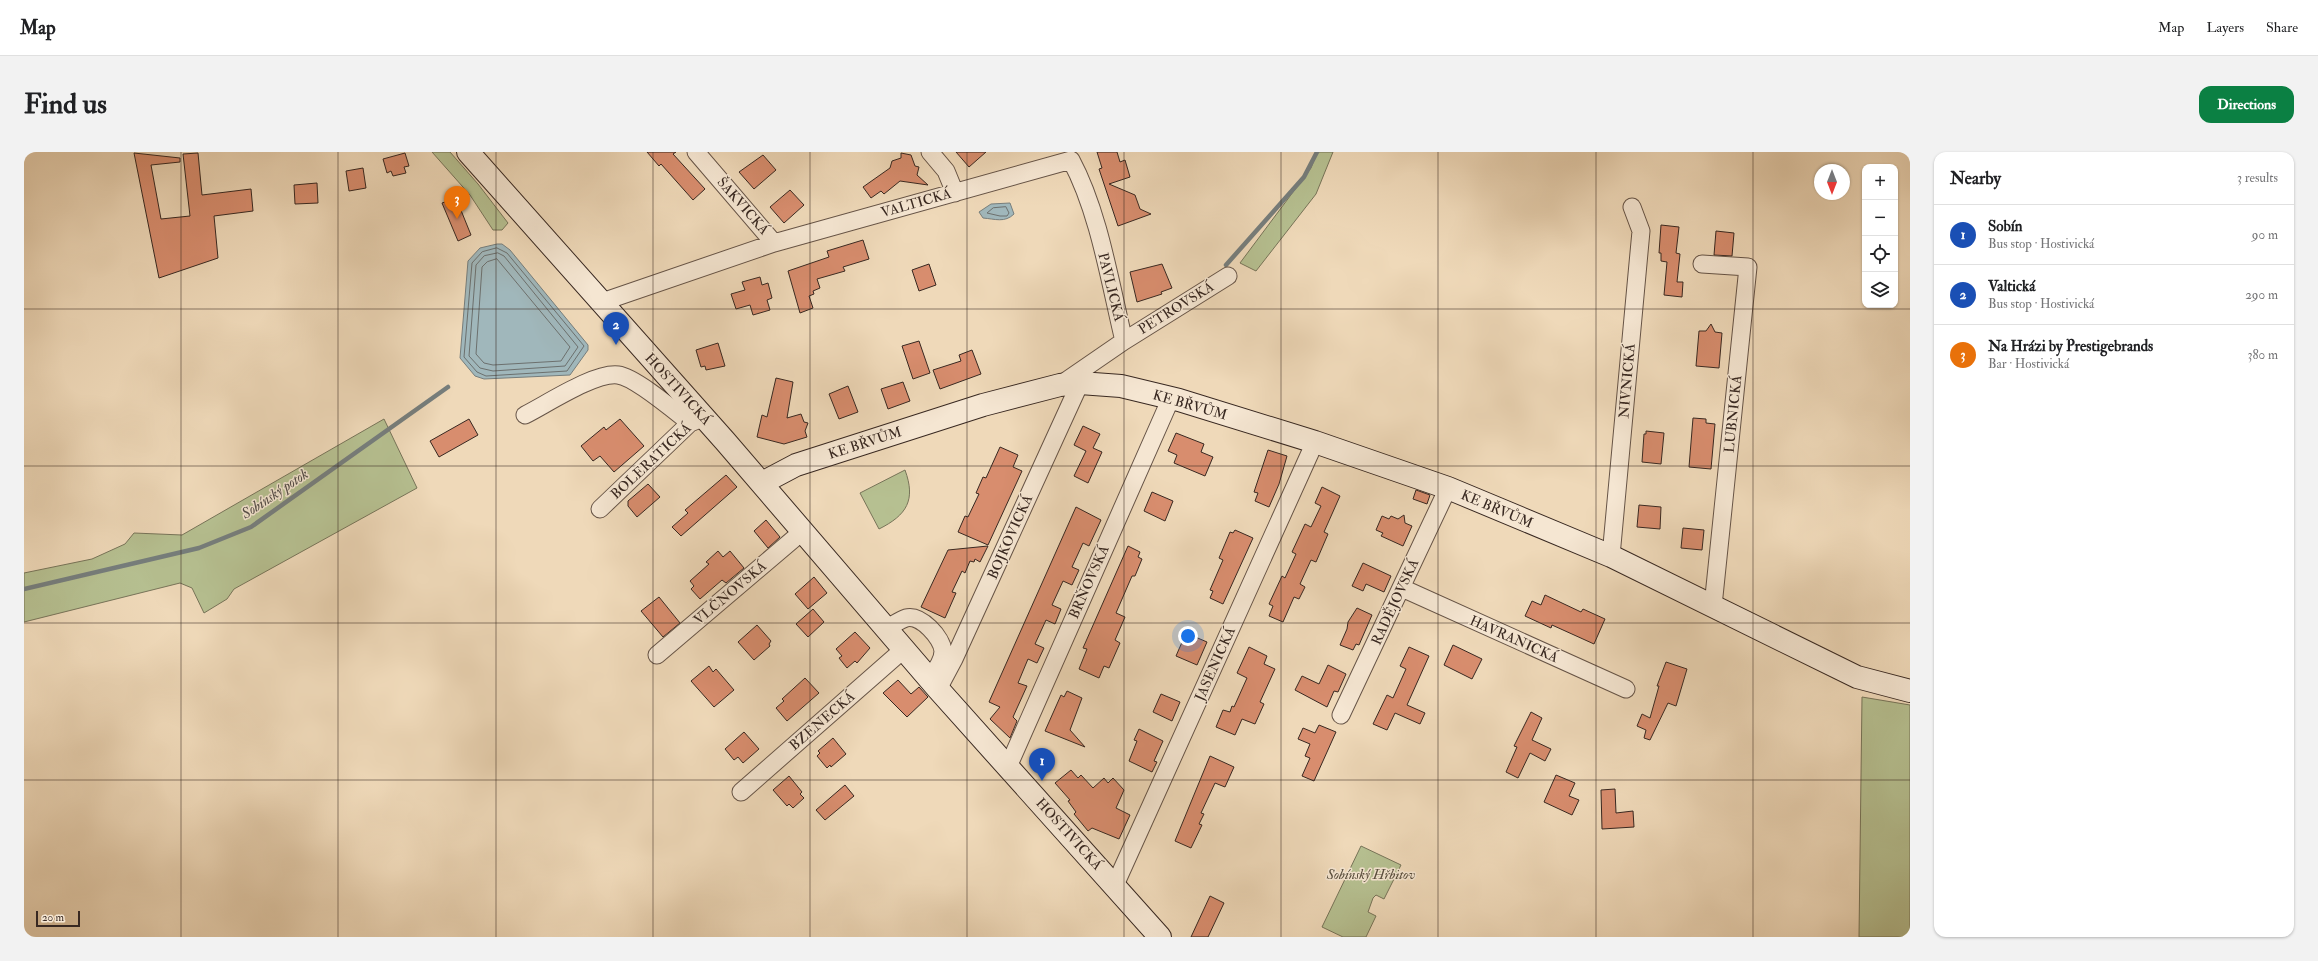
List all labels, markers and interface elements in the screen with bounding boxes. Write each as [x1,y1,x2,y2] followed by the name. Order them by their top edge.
[20,16,56,40] text: Map
[2158,19,2184,36] text: Map
[2206,19,2244,36] text: Layers
[2266,19,2298,36] text: Share
[2199,86,2294,123] button: Directions
[24,87,107,122] text: Find us
[1814,164,1850,200] north arrow
[1862,164,1898,308] map controls
[1862,164,1898,200] button: +
[1950,168,2001,189] text: Nearby
[2237,170,2278,186] text: 3 results
[713,173,773,238] street label: ŠAKVICKÁ
[879,185,953,221] street label: VALTICKÁ
[444,186,470,219] pin: 3
[1862,200,1898,236] button: −
[1988,217,2023,236] text: Sobín
[1961,227,1965,243] text: 1
[2252,227,2278,243] text: 90 m
[1862,236,1898,272] button: locate
[1988,236,2094,252] text: Bus stop · Hostivická
[1094,251,1128,323] street label: PAVLICKÁ
[1862,272,1898,308] button: layers
[1988,277,2035,296] text: Valtická
[1135,278,1217,338] street label: PETROVSKÁ
[1960,287,1966,303] text: 2
[2245,287,2278,303] text: 290 m
[1988,296,2094,312] text: Bus stop · Hostivická
[603,312,629,345] pin: 2
[1988,337,2153,356] text: Na Hrázi by Prestigebrands
[1615,343,1639,419] street label: NIVNICKÁ
[1961,347,1966,363] text: 3
[2247,347,2278,363] text: 380 m
[641,350,715,429] street label: HOSTIVICKÁ
[1988,356,2069,372] text: Bar · Hostivická
[1720,374,1746,454] street label: LUBNICKÁ
[1151,385,1230,424] street label: KE BŘVŮM
[607,419,695,503] street label: BOLERATICKÁ
[826,422,904,463] street label: KE BŘVŮM
[237,465,312,524] water label: Sobínský potok
[1459,485,1536,532] street label: KE BŘVŮM
[984,492,1036,582] street label: BOJKOVICKÁ
[1064,542,1113,621] street label: BRŇOVSKÁ
[1367,556,1422,648] street label: RADĚJOVSKÁ
[689,557,770,628] street label: VLČNOVSKÁ
[1467,612,1561,666] street label: HAVRANICKÁ
[1191,624,1239,705] street label: JASENICKÁ
[1178,626,1198,646] your location
[786,688,858,754] street label: BZENECKÁ
[1029,748,1055,781] pin: 1
[1032,795,1106,874] street label: HOSTIVICKÁ
[1326,866,1415,883] park label: Sobínský Hřbitov
[36,909,80,928] scale bar
[42,911,64,924] text: 20 m

